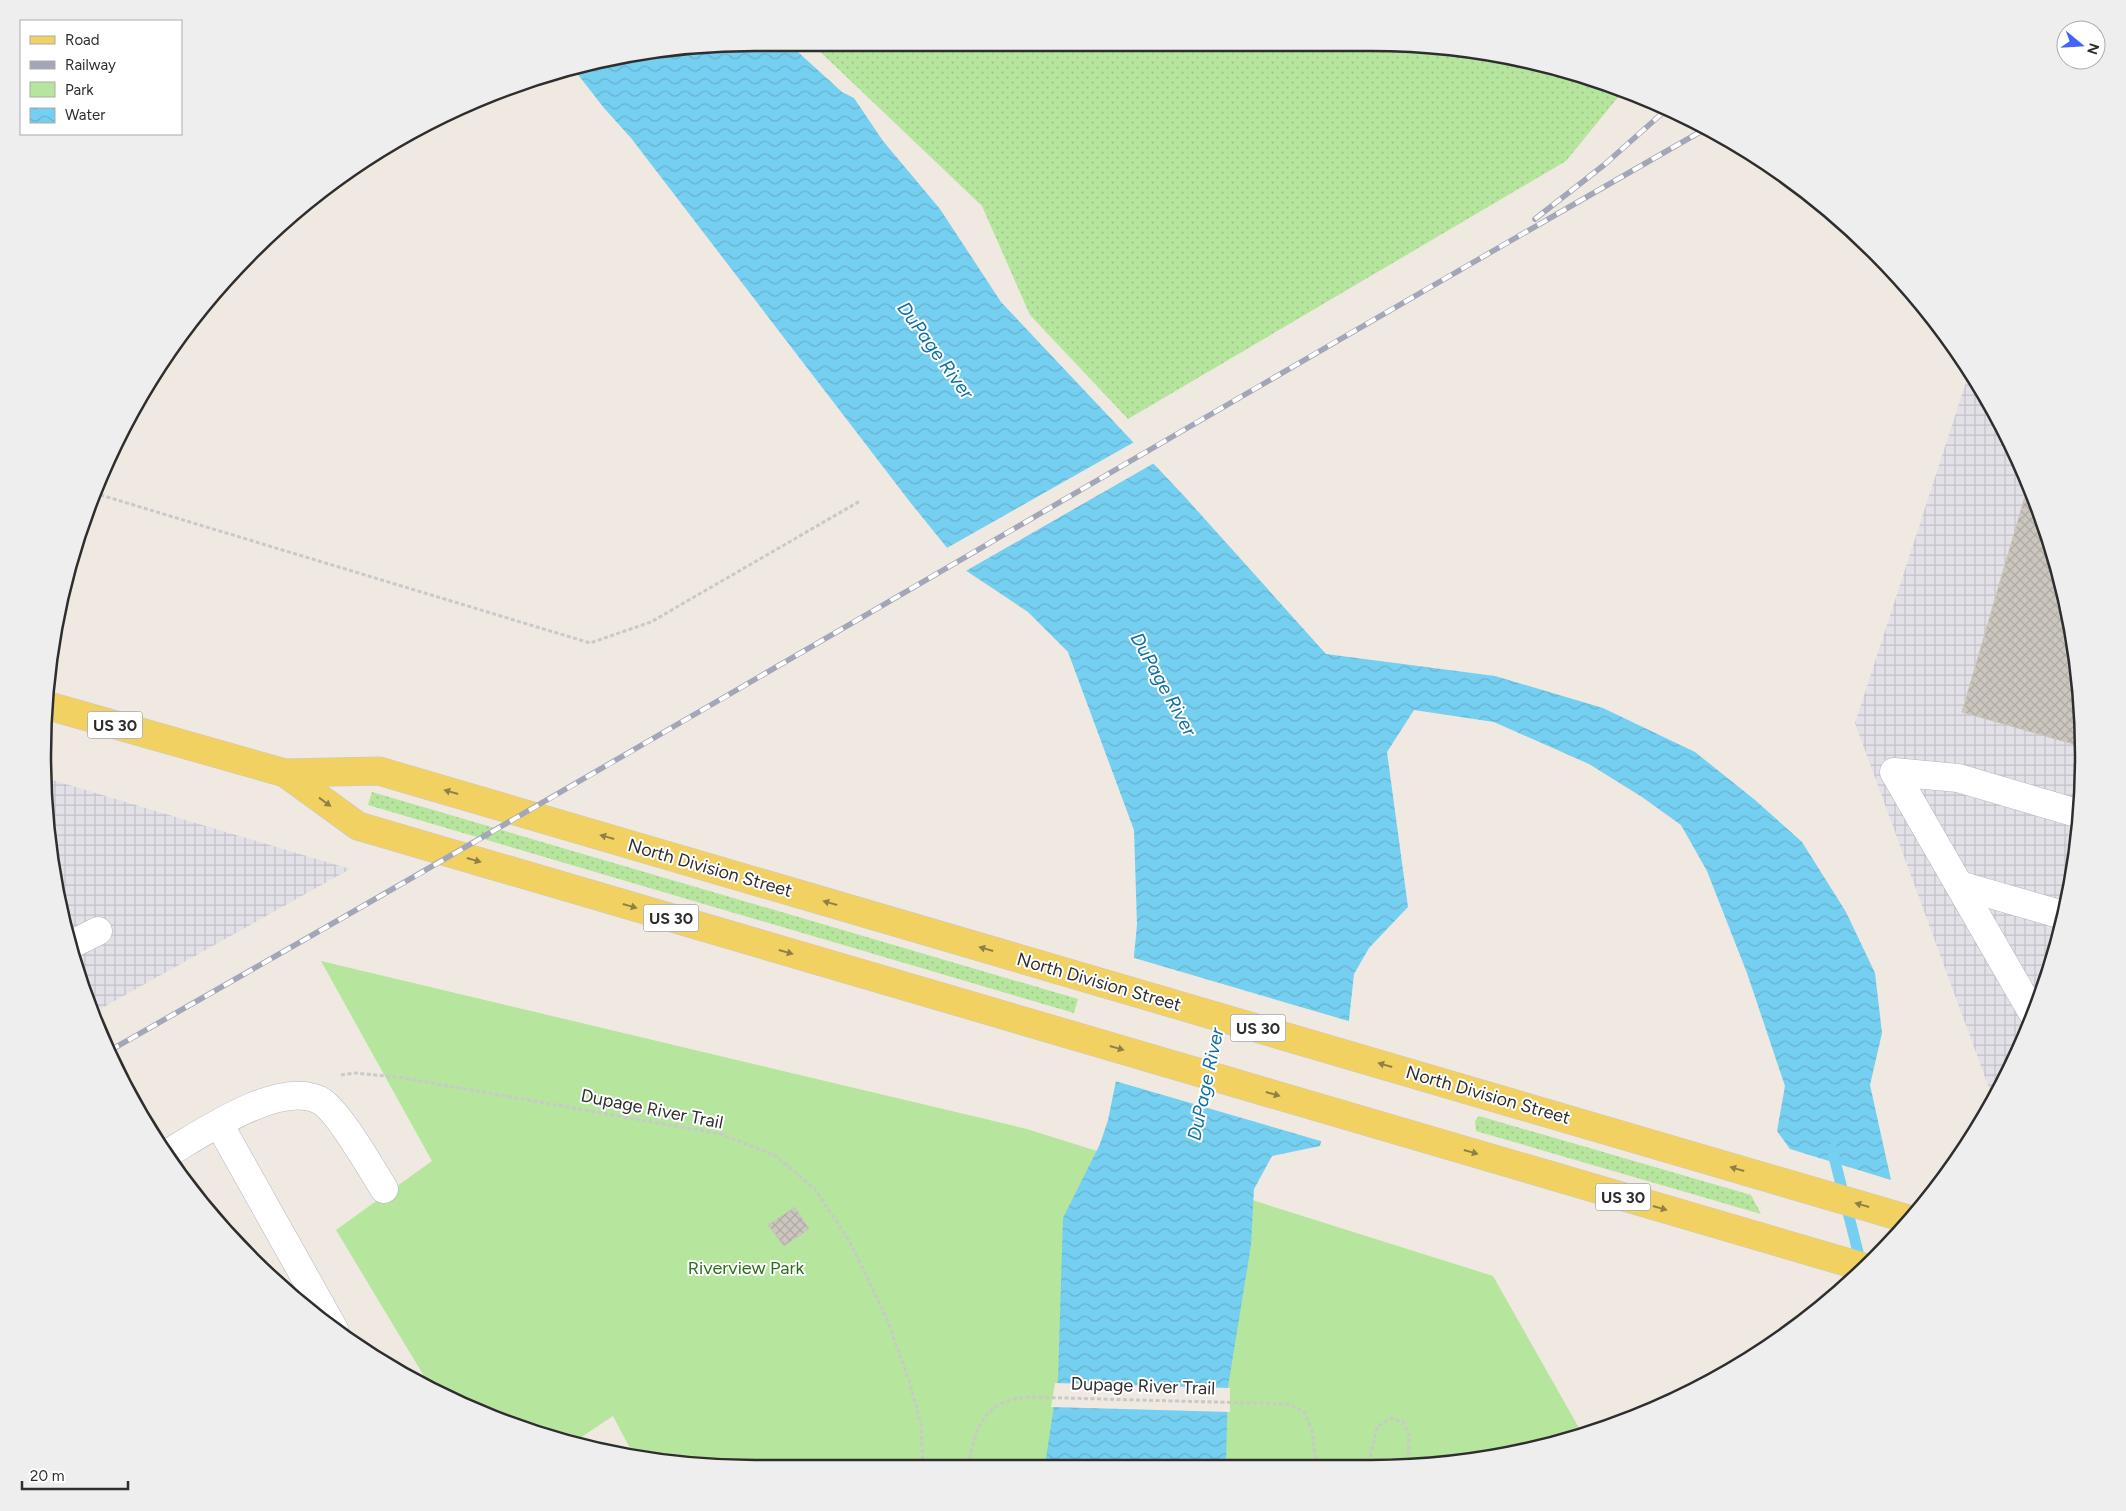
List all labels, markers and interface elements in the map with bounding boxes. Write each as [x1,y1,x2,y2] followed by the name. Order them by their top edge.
[20,20,182,135] legend
[2056,20,2106,70] north arrow
[65,31,100,49] text: Road
[2083,41,2103,57] text: N
[65,56,116,74] text: Railway
[65,81,94,99] text: Park
[65,106,105,124] text: Water
[893,297,979,404] water label: DuPage River
[1126,628,1202,740] water label: DuPage River
[88,712,142,738] road number: US 30
[443,788,458,796] one-way arrow
[318,797,331,807] one-way arrow
[599,833,614,841] one-way arrow
[625,834,795,902] street label: North Division Street
[467,857,482,865] one-way arrow
[822,898,837,906] one-way arrow
[623,902,638,910] one-way arrow
[644,904,698,931] road number: US 30
[978,944,993,952] one-way arrow
[779,948,794,956] one-way arrow
[1014,948,1184,1016] street label: North Division Street
[1230,1014,1286,1042] road number: US 30
[1182,1025,1229,1143] water label: DuPage River
[1109,1045,1124,1053] one-way arrow
[1378,1061,1393,1069] one-way arrow
[1403,1061,1573,1129] street label: North Division Street
[579,1084,725,1134] street label: Dupage River Trail
[1265,1090,1280,1098] one-way arrow
[1464,1149,1479,1157] one-way arrow
[1730,1164,1745,1172] one-way arrow
[1596,1184,1650,1210] road number: US 30
[1854,1201,1869,1209] one-way arrow
[1653,1204,1668,1212] one-way arrow
[688,1257,804,1279] park label: Riverview Park
[1070,1372,1216,1400] street label: Dupage River Trail
[22,1458,129,1490] scale bar
[30,1467,64,1485] text: 20 m

